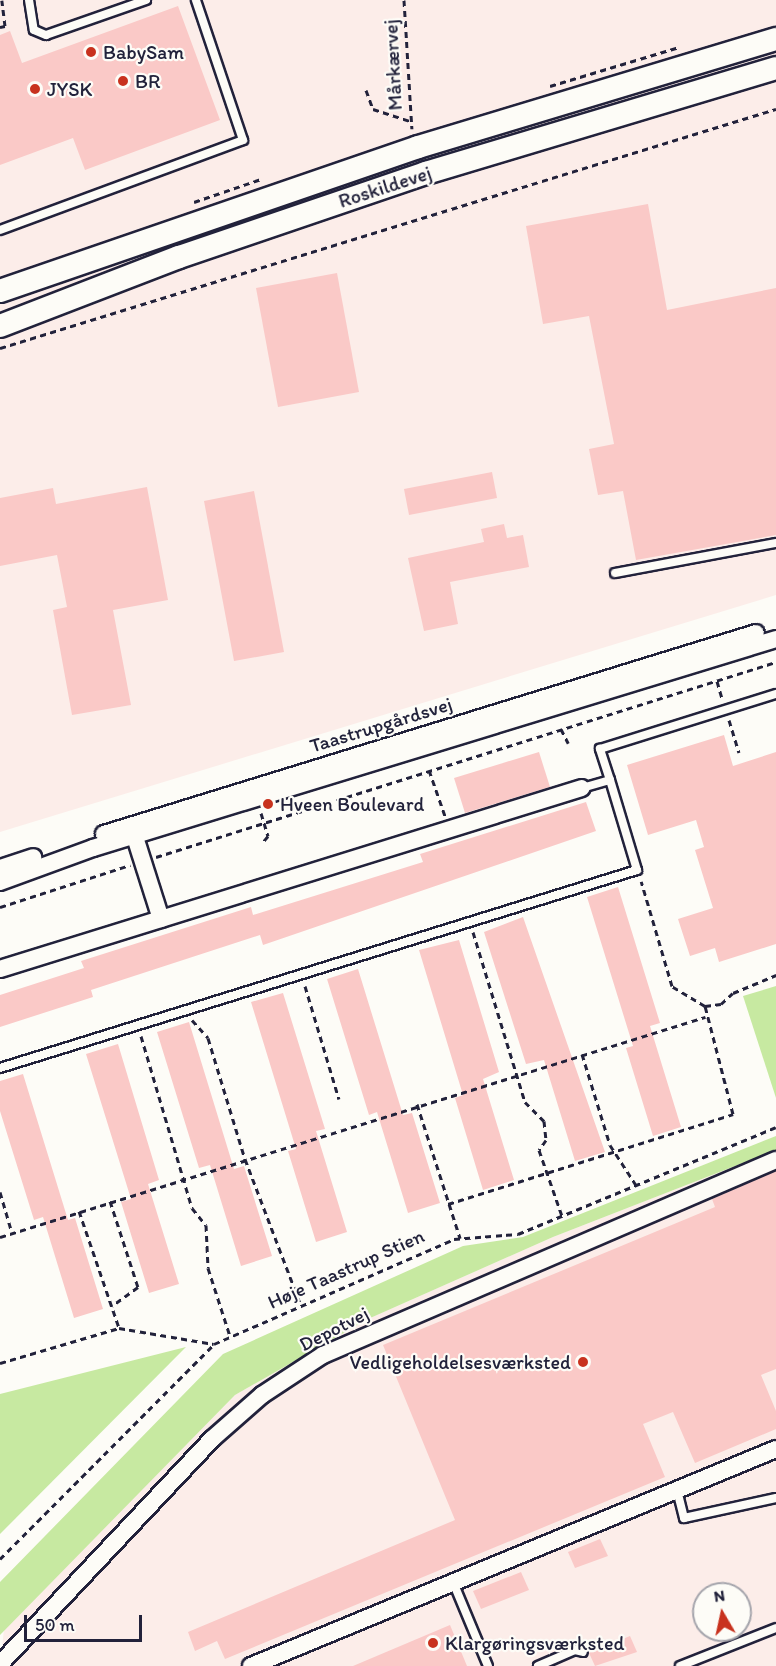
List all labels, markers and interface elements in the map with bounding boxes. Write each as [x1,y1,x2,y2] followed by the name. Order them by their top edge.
[379,19,407,111] street label: Mårkærvej
[103,40,184,64] place label: BabySam
[84,45,98,59] marker: BabySam
[135,69,160,93] place label: BR
[116,74,130,88] marker: BR
[47,77,92,101] place label: JYSK
[28,82,42,96] marker: JYSK
[335,161,435,213] street label: Roskildevej
[307,692,455,758] street label: Taastrupgårdsvej
[280,792,425,816] place label: Hveen Boulevard
[261,797,275,811] marker: Hveen Boulevard
[265,1224,427,1314] street label: Høje Taastrup Stien
[295,1301,373,1357] street label: Depotvej
[350,1350,571,1374] place label: Vedligeholdelsesværksted
[576,1355,590,1369] marker: Vedligeholdelsesværksted
[692,1582,752,1642] north arrow
[713,1585,726,1606] text: N
[27,1603,146,1641] scale bar
[35,1614,75,1636] text: 50 m
[445,1631,624,1655] place label: Klargøringsværksted
[426,1636,440,1650] marker: Klargøringsværksted

